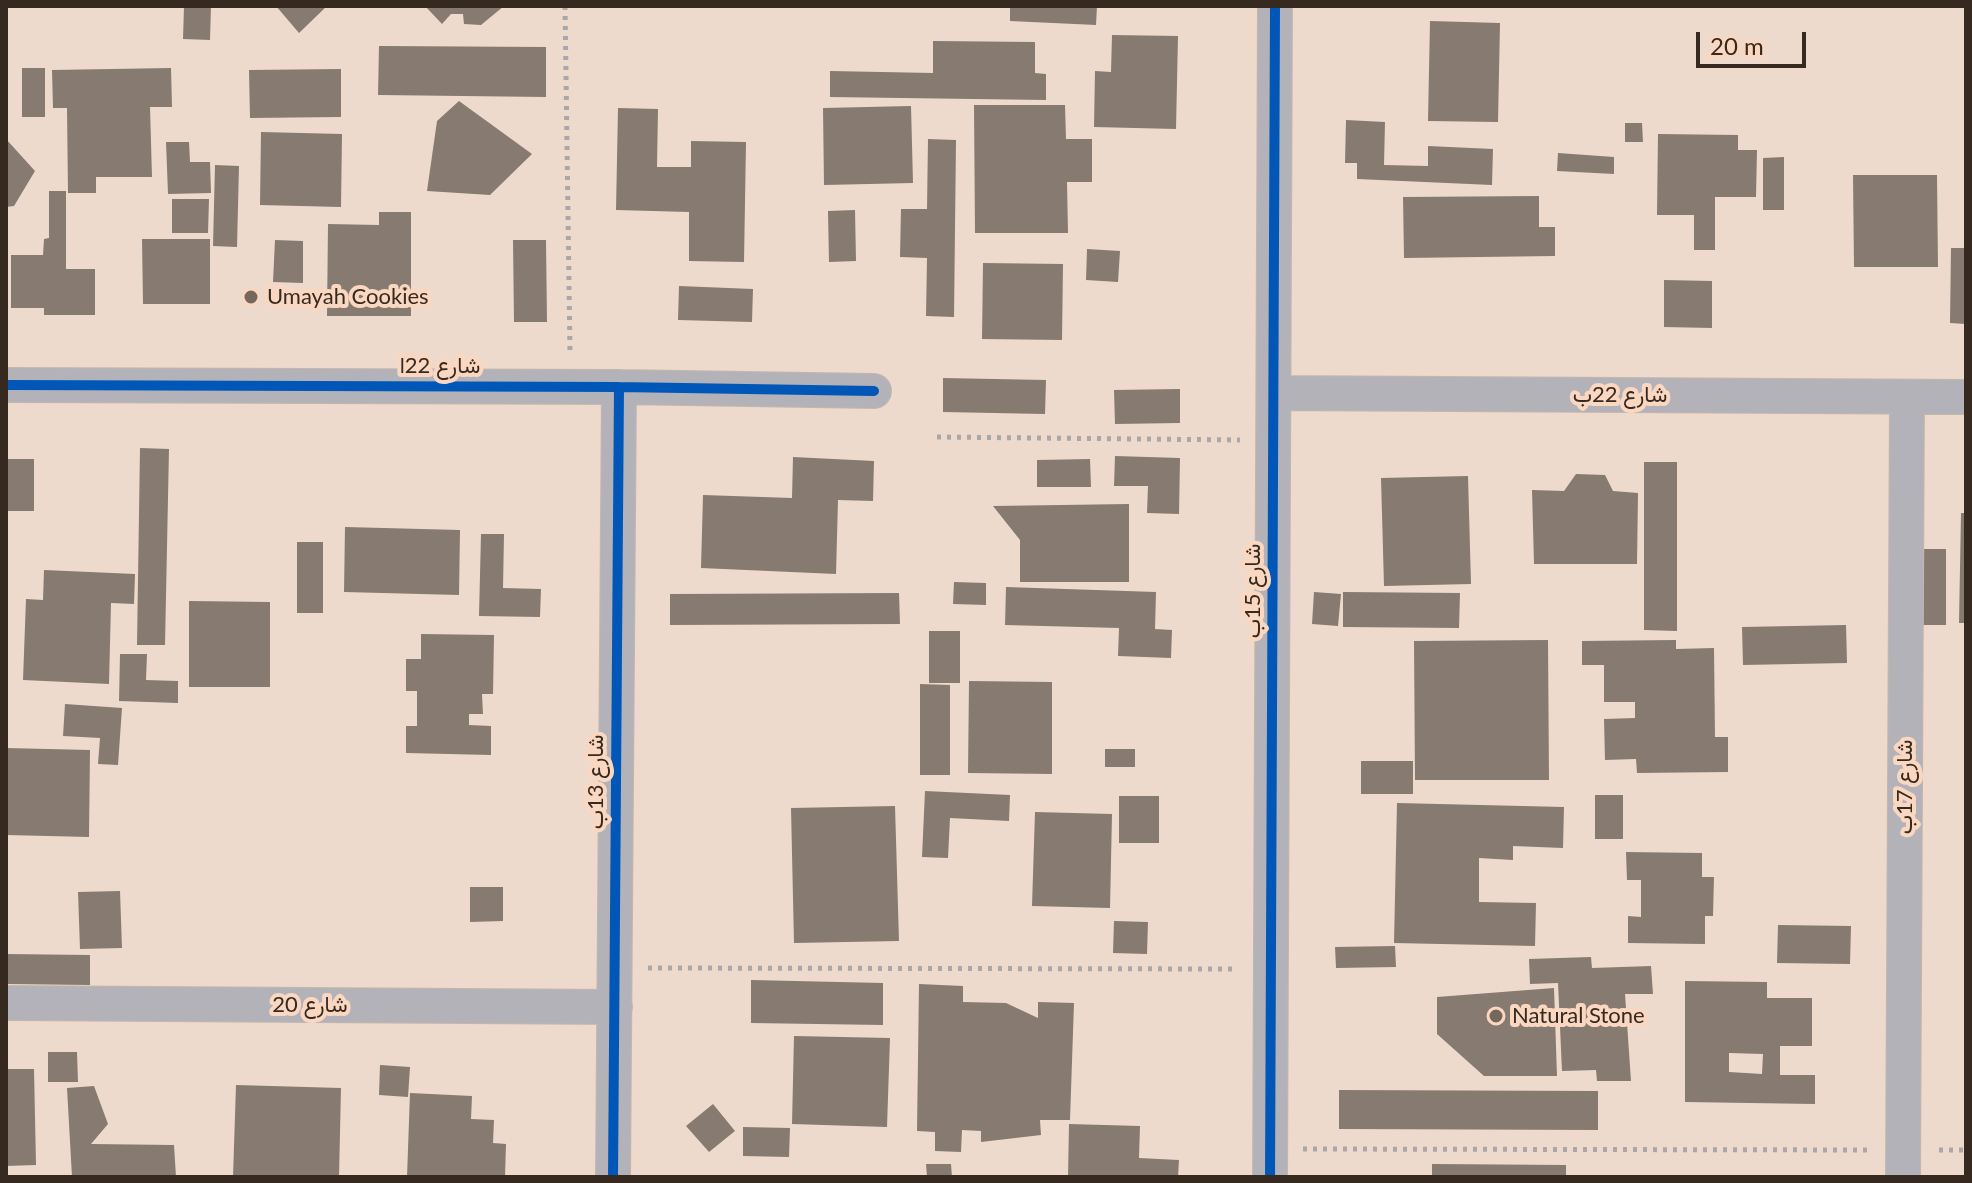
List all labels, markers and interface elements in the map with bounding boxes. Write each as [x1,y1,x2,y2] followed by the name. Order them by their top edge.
[1700,16,1810,66] scale bar
[1710,31,1764,60] text: 20 m
[267,284,429,310] place label: Umayah Cookies
[242,288,260,306] marker: Umayah Cookies
[400,353,480,379] street label: شارع 22ا
[1573,382,1667,408] street label: شارع 22ب
[1240,544,1266,638] street label: شارع 15ب
[583,735,609,829] street label: شارع 13ب
[1892,740,1918,834] street label: شارع 17ب
[272,992,348,1018] street label: شارع 20
[1512,1003,1645,1029] place label: Natural Stone
[1487,1007,1505,1025] marker: Natural Stone

